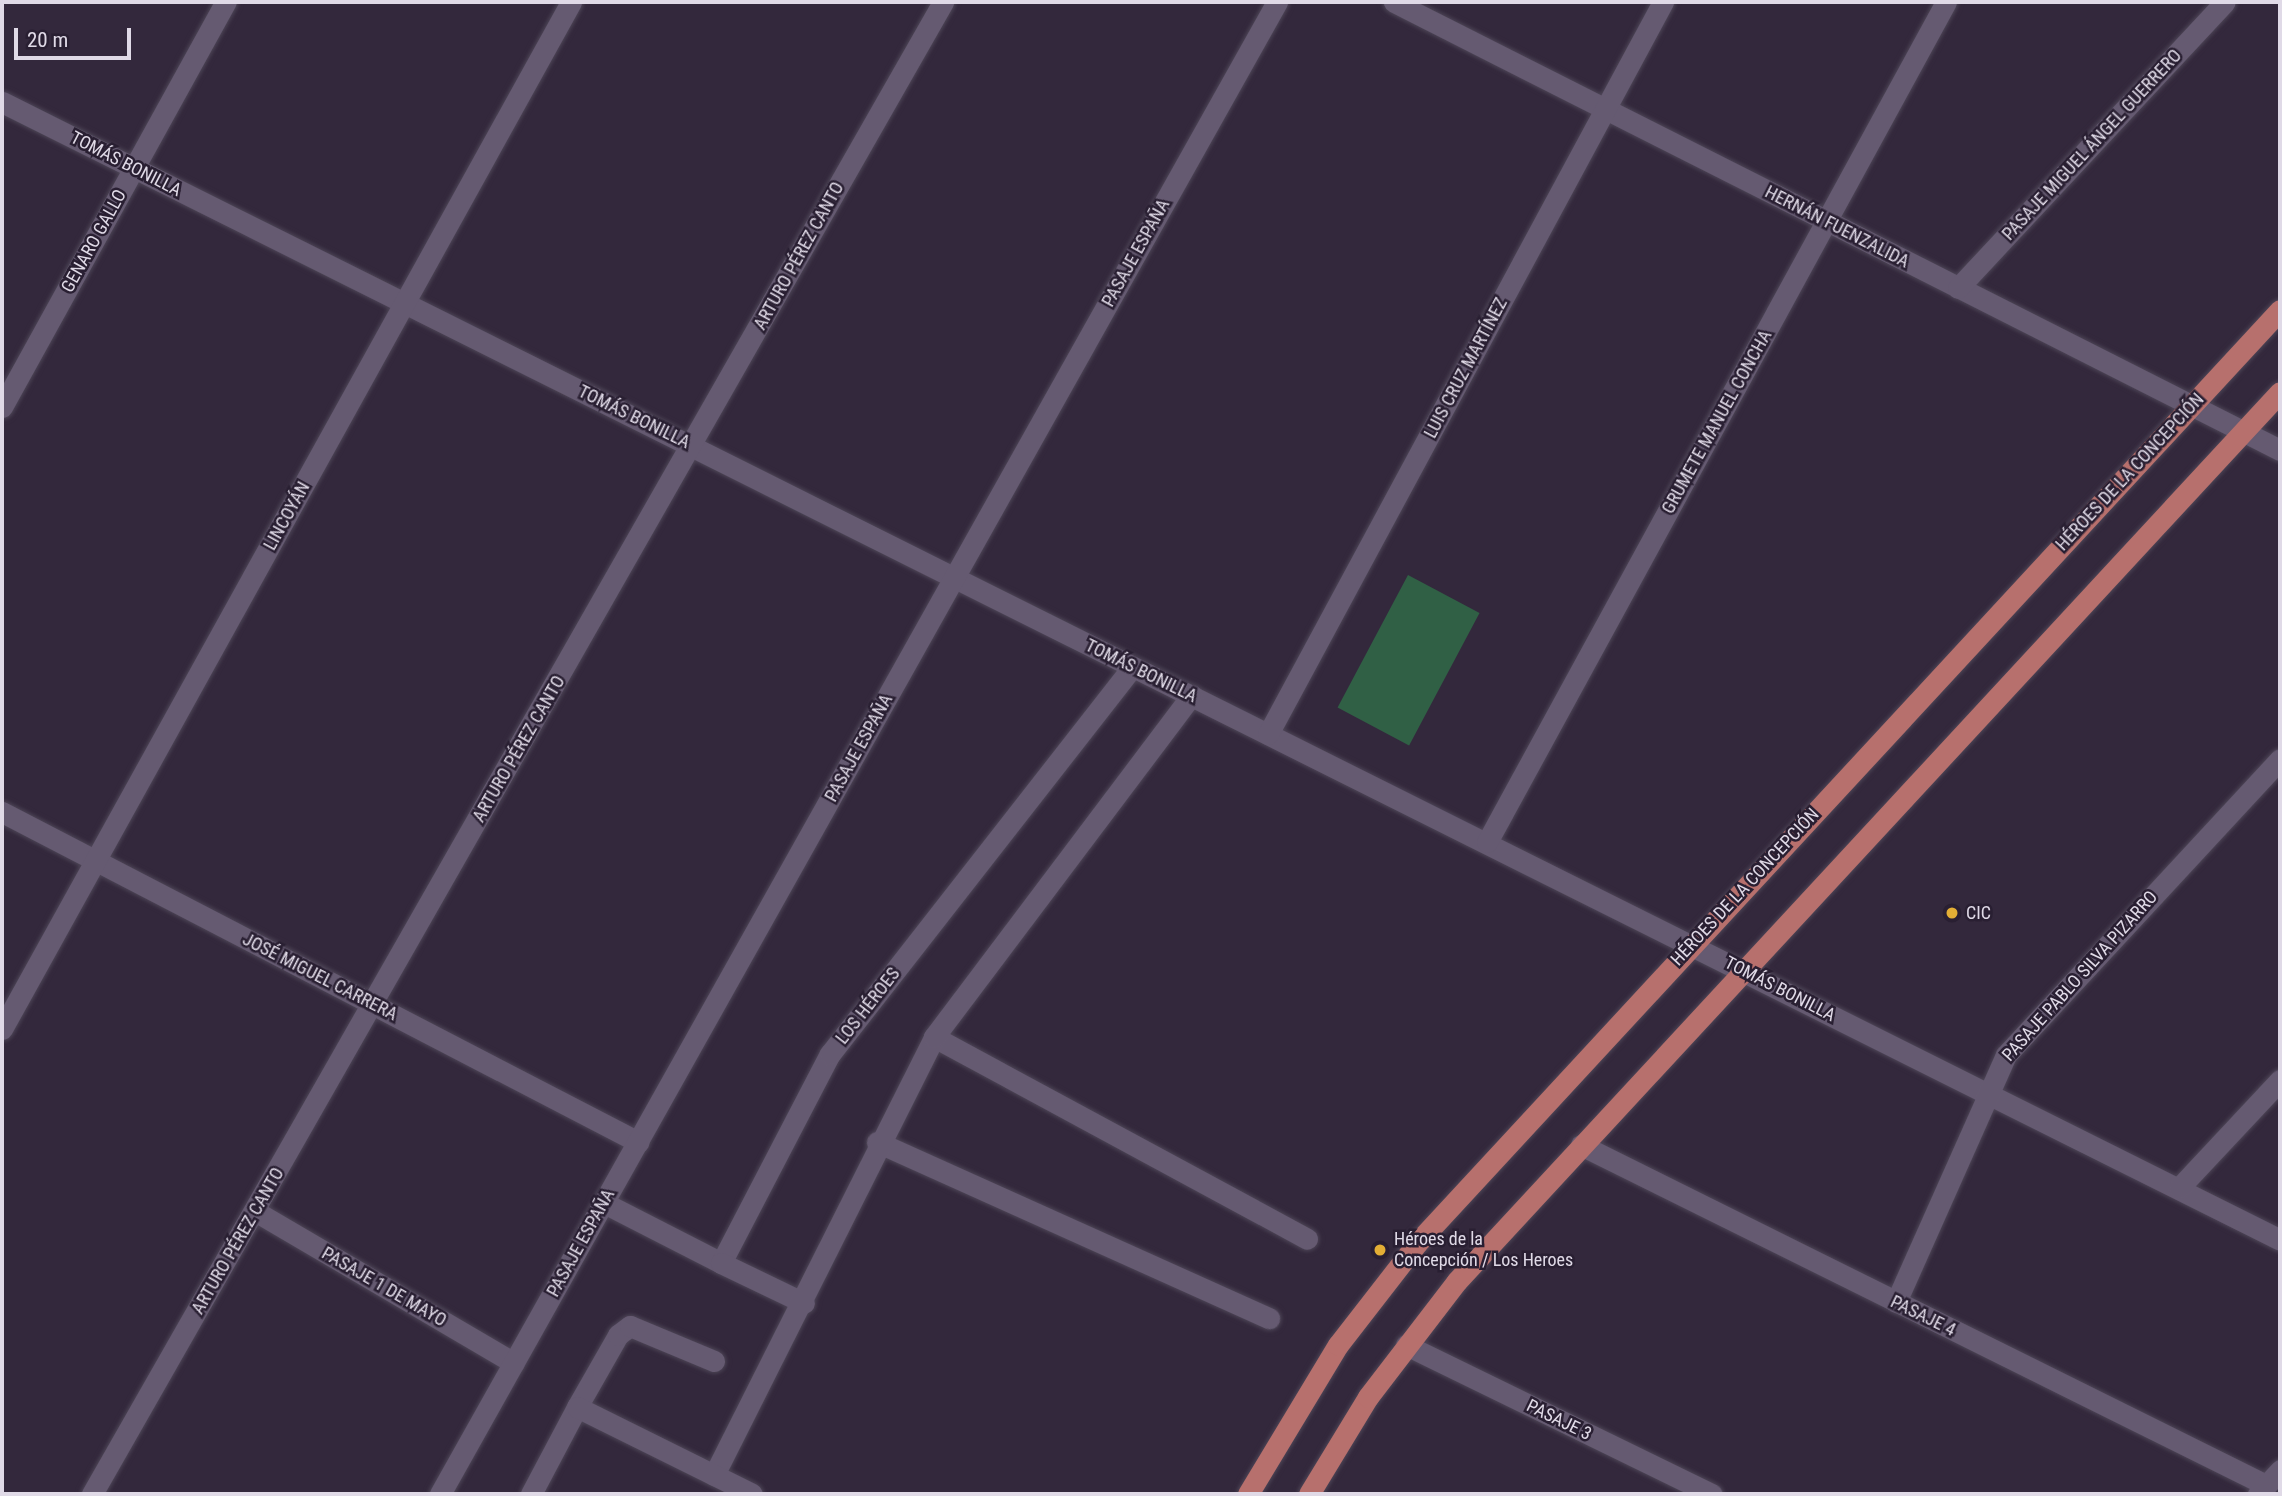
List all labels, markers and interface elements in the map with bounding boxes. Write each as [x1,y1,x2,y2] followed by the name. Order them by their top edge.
[18,14,135,58] scale bar
[27,28,68,52] text: 20 m
[1998,45,2186,245] street label: PASAJE MIGUEL ÁNGEL GUERRERO
[67,127,185,201] street label: TOMÁS BONILLA
[749,178,849,334] street label: ARTURO PÉREZ CANTO
[1761,181,1913,273] street label: HERNÁN FUENZALIDA
[57,186,131,296] street label: GENARO GALLO
[1098,195,1174,311] street label: PASAJE ESPAÑA
[1420,294,1512,442] street label: LUIS CRUZ MARTÍNEZ
[1657,326,1777,518] street label: GRUMETE MANUEL CONCHA
[575,381,693,453] street label: TOMÁS BONILLA
[2051,389,2209,555] street label: HÉROES DE LA CONCEPCIÓN
[259,478,315,554] street label: LINCOYÁN
[1082,635,1200,707] street label: TOMÁS BONILLA
[468,672,570,826] street label: ARTURO PÉREZ CANTO
[821,690,897,806] street label: PASAJE ESPAÑA
[1666,804,1824,970] street label: HÉROES DE LA CONCEPCIÓN
[1998,886,2162,1066] street label: PASAJE PABLO SILVA PIZARRO
[1966,902,1991,924] place label: CIC
[1944,905,1960,921] marker: CIC
[239,929,401,1025] street label: JOSÉ MIGUEL CARRERA
[1721,952,1839,1026] street label: TOMÁS BONILLA
[831,963,905,1049] street label: LOS HÉROES
[187,1164,289,1318] street label: ARTURO PÉREZ CANTO
[543,1185,619,1301] street label: PASAJE ESPAÑA
[1394,1229,1573,1272] place label: Héroes de la Concepción / Los Heroes
[1372,1242,1388,1258] marker: Héroes de la Concepción / Los Heroes
[318,1243,450,1331] street label: PASAJE 1 DE MAYO
[1887,1291,1959,1341] street label: PASAJE 4
[1523,1395,1595,1445] street label: PASAJE 3

